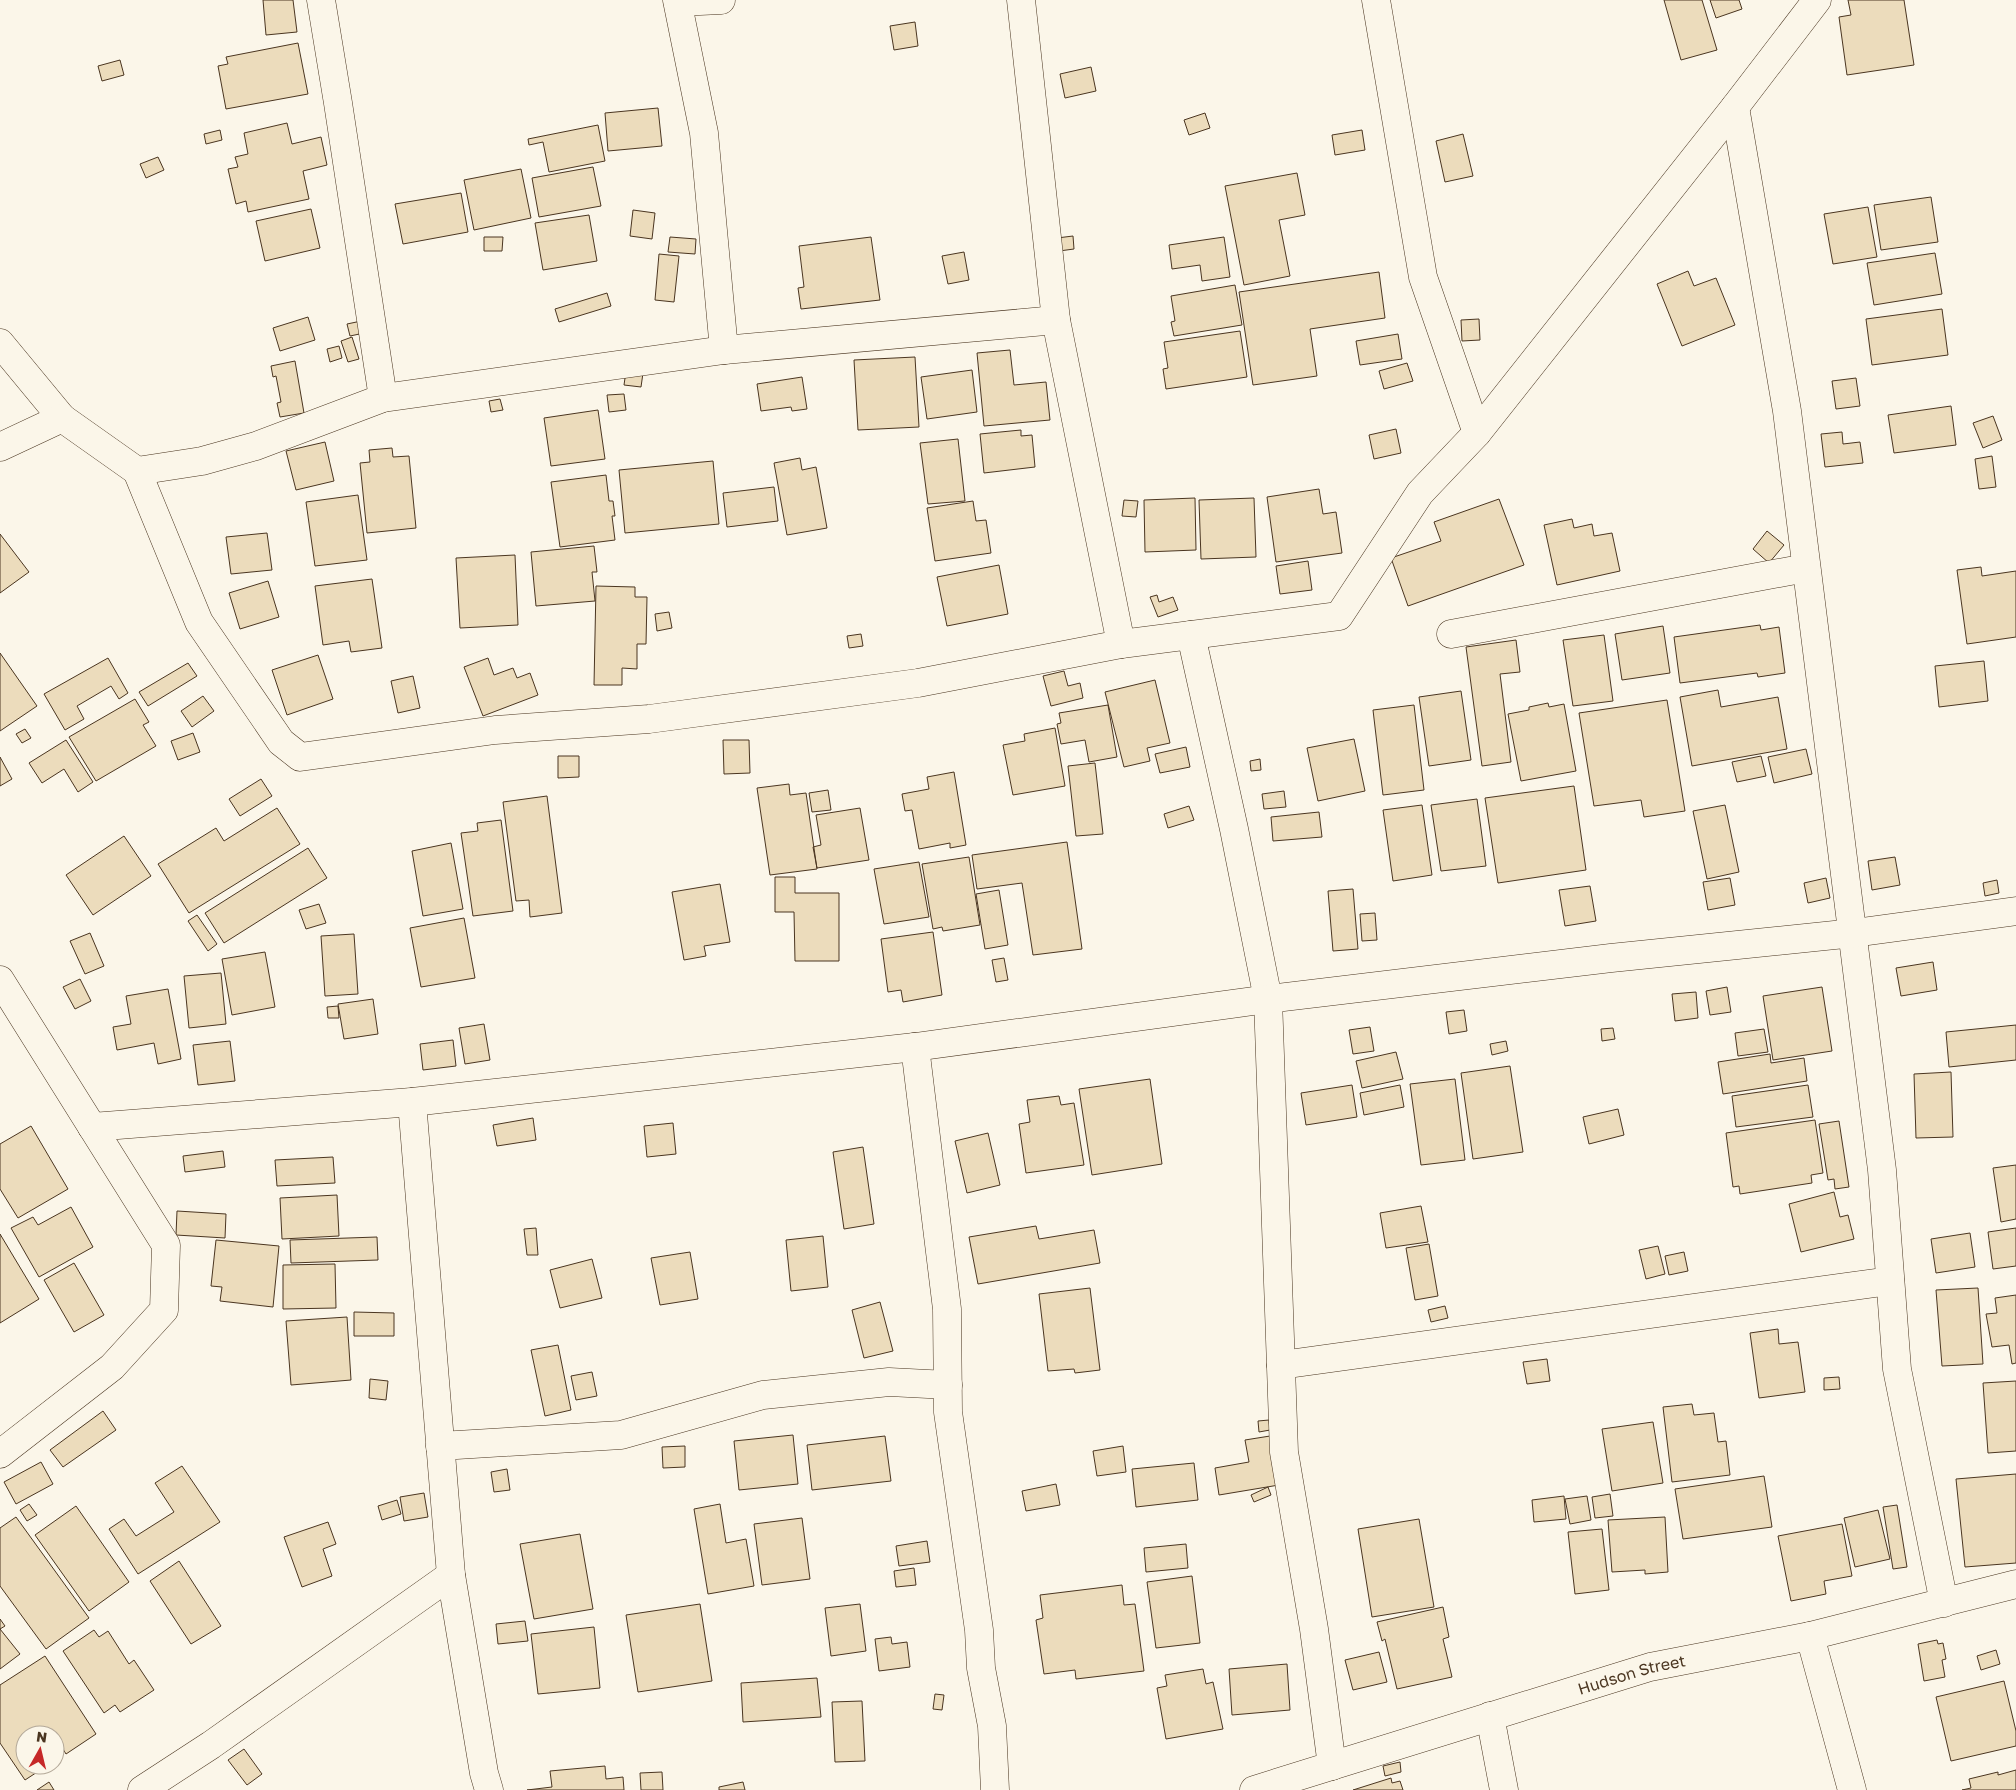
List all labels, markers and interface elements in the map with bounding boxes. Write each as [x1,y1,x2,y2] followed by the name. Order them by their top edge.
[1575,1650,1687,1699] street label: Hudson Street
[15,1725,65,1775] north arrow
[35,1727,48,1746] text: N

